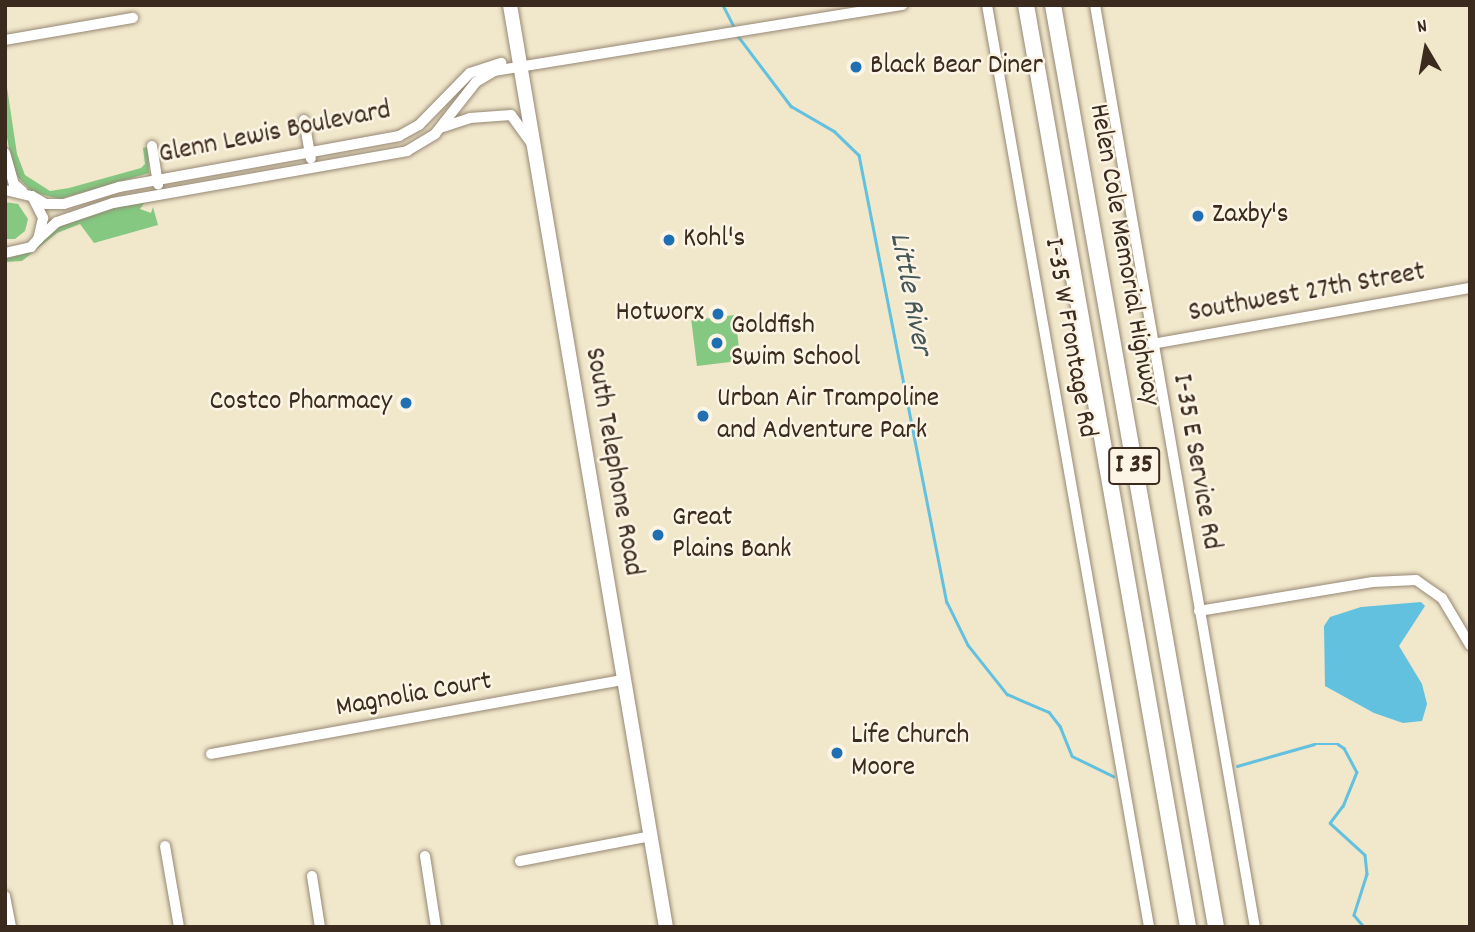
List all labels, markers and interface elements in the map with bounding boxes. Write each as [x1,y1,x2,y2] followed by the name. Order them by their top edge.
[1391,14,1461,84] north arrow
[1415,14,1429,42] text: N
[870,50,1043,84] place label: Black Bear Diner
[848,59,864,75] marker: Black Bear Diner
[156,95,394,173] street label: Glenn Lewis Boulevard
[1080,101,1166,409] street label: Helen Cole Memorial Highway
[1212,199,1289,233] place label: Zaxby's
[1190,208,1206,224] marker: Zaxby's
[683,223,745,257] place label: Kohl's
[878,230,938,358] water label: Little River
[661,232,677,248] marker: Kohl's
[1035,236,1103,440] street label: I-35 W Frontage Rd
[1186,257,1428,331] street label: Southwest 27th Street
[616,297,704,331] place label: Hotworx
[710,306,726,322] marker: Hotworx
[731,310,860,376] place label: Goldfish Swim School
[709,335,725,351] marker: Goldfish Swim School
[575,345,649,579] street label: South Telephone Road
[1163,372,1227,552] street label: I-35 E Service Rd
[717,383,939,449] place label: Urban Air Trampoline and Adventure Park
[209,386,392,420] place label: Costco Pharmacy
[398,395,414,411] marker: Costco Pharmacy
[695,408,711,424] marker: Urban Air Trampoline and Adventure Park
[1108,444,1160,488] road number: I 35
[672,502,792,568] place label: Great Plains Bank
[650,527,666,543] marker: Great Plains Bank
[333,666,495,726] street label: Magnolia Court
[851,720,969,786] place label: Life Church Moore
[829,745,845,761] marker: Life Church Moore

